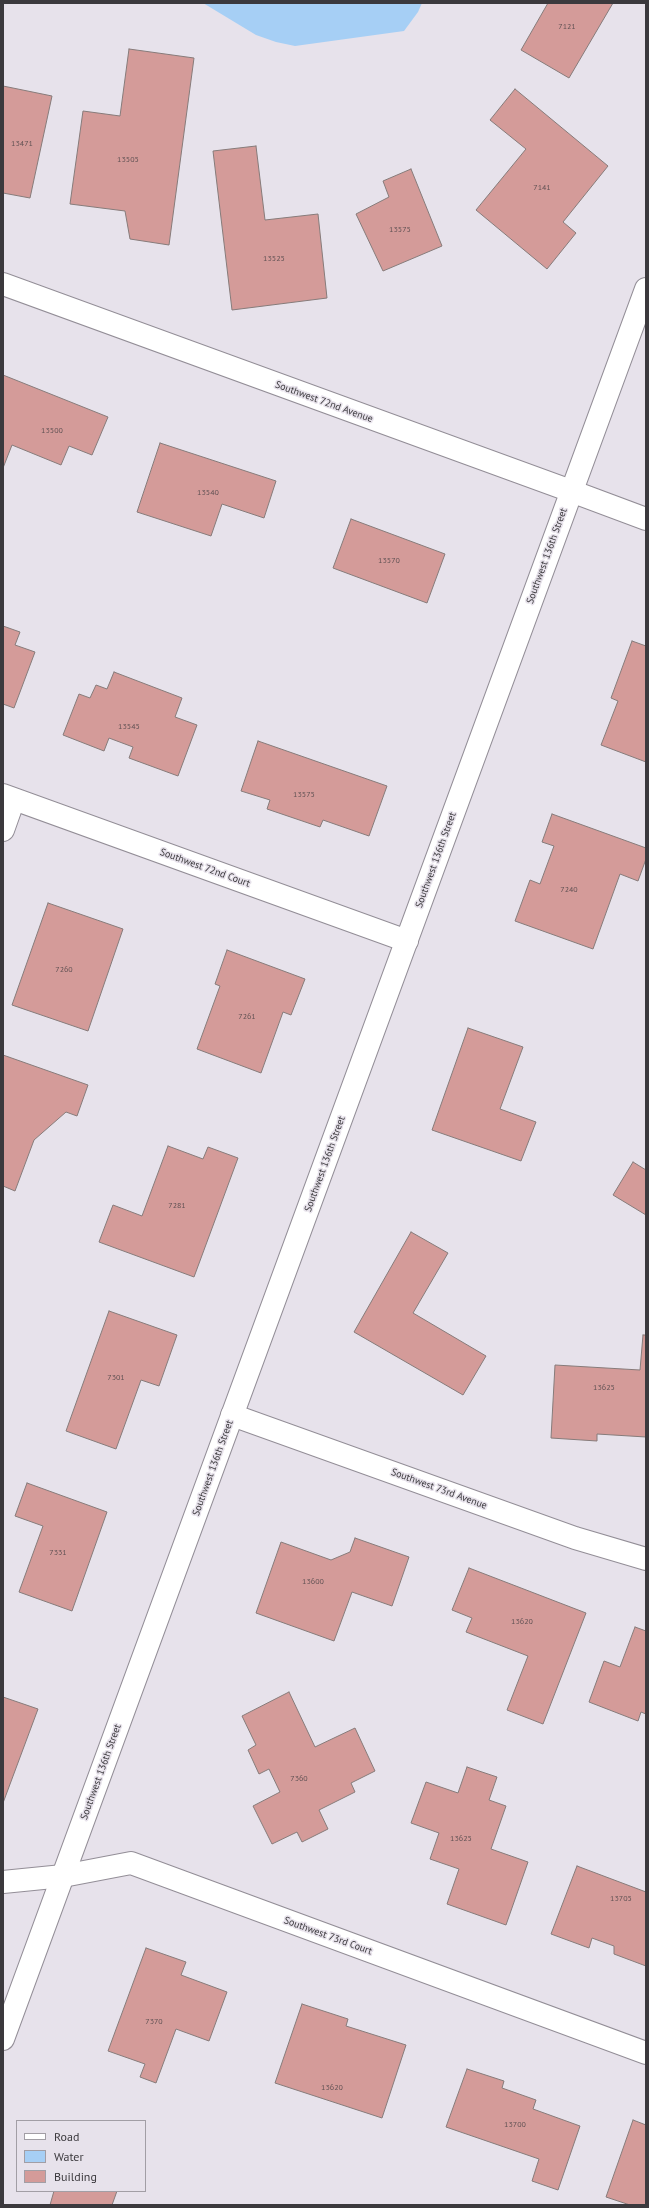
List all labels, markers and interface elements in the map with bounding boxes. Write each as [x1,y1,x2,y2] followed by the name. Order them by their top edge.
[558,22,576,32] house number: 7121
[11,139,33,149] house number: 13471
[117,155,139,165] house number: 13505
[533,183,551,193] house number: 7141
[389,225,411,235] house number: 13575
[263,254,285,264] house number: 13525
[273,379,375,425] street label: Southwest 72nd Avenue
[41,426,63,436] house number: 13500
[197,488,219,498] house number: 13540
[524,507,570,605] street label: Southwest 136th Street
[378,556,400,566] house number: 13570
[118,722,140,732] house number: 13545
[293,790,315,800] house number: 13575
[413,811,459,909] street label: Southwest 136th Street
[158,846,252,890] street label: Southwest 72nd Court
[560,885,578,895] house number: 7240
[55,965,73,975] house number: 7260
[238,1012,256,1022] house number: 7261
[302,1115,348,1213] street label: Southwest 136th Street
[168,1201,186,1211] house number: 7281
[107,1373,125,1383] house number: 7301
[593,1383,615,1393] house number: 13625
[190,1419,236,1517] street label: Southwest 136th Street
[389,1466,489,1512] street label: Southwest 73rd Avenue
[49,1548,67,1558] house number: 7331
[302,1577,324,1587] house number: 13600
[511,1617,533,1627] house number: 13620
[78,1723,124,1821] street label: Southwest 136th Street
[290,1774,308,1784] house number: 7360
[450,1834,472,1844] house number: 13625
[610,1894,632,1904] house number: 13705
[282,1914,374,1958] street label: Southwest 73rd Court
[145,2017,163,2027] house number: 7370
[321,2083,343,2093] house number: 13620
[16,2120,146,2192] legend
[504,2120,526,2130] house number: 13700
[54,2129,79,2144] text: Road
[54,2149,84,2164] text: Water
[54,2169,97,2184] text: Building

